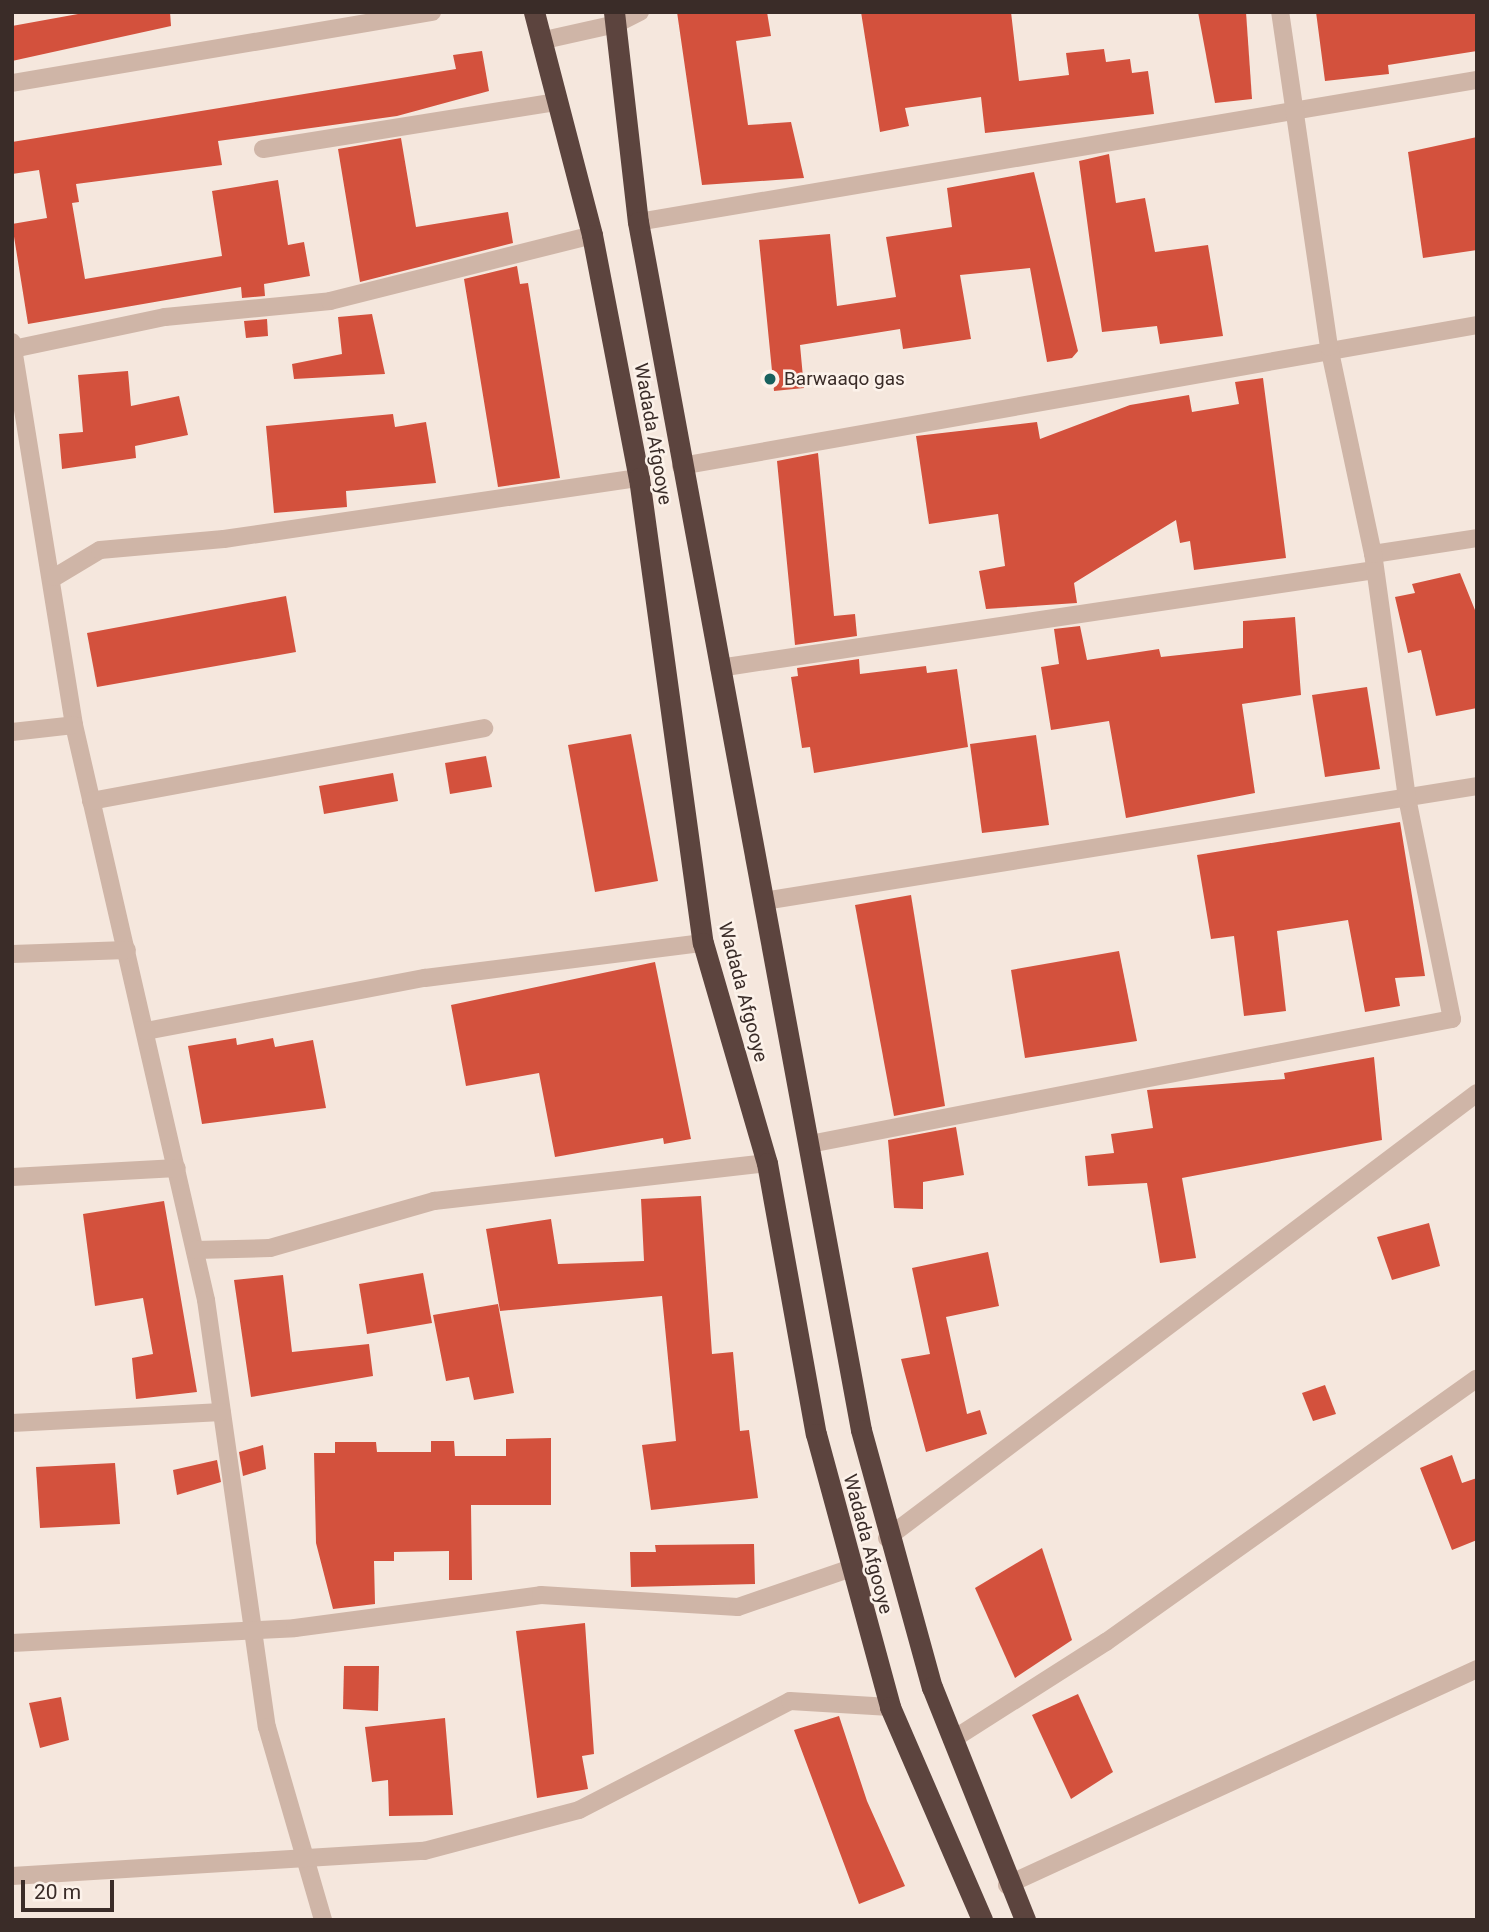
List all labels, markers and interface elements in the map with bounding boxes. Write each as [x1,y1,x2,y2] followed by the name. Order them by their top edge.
[629,361,677,507] street label: Wadada Afgooye
[784,368,905,390] place label: Barwaaqo gas
[762,371,778,387] marker: Barwaaqo gas
[713,920,773,1064] street label: Wadada Afgooye
[838,1472,898,1616] street label: Wadada Afgooye
[24,1866,117,1910] scale bar
[34,1880,81,1904] text: 20 m

